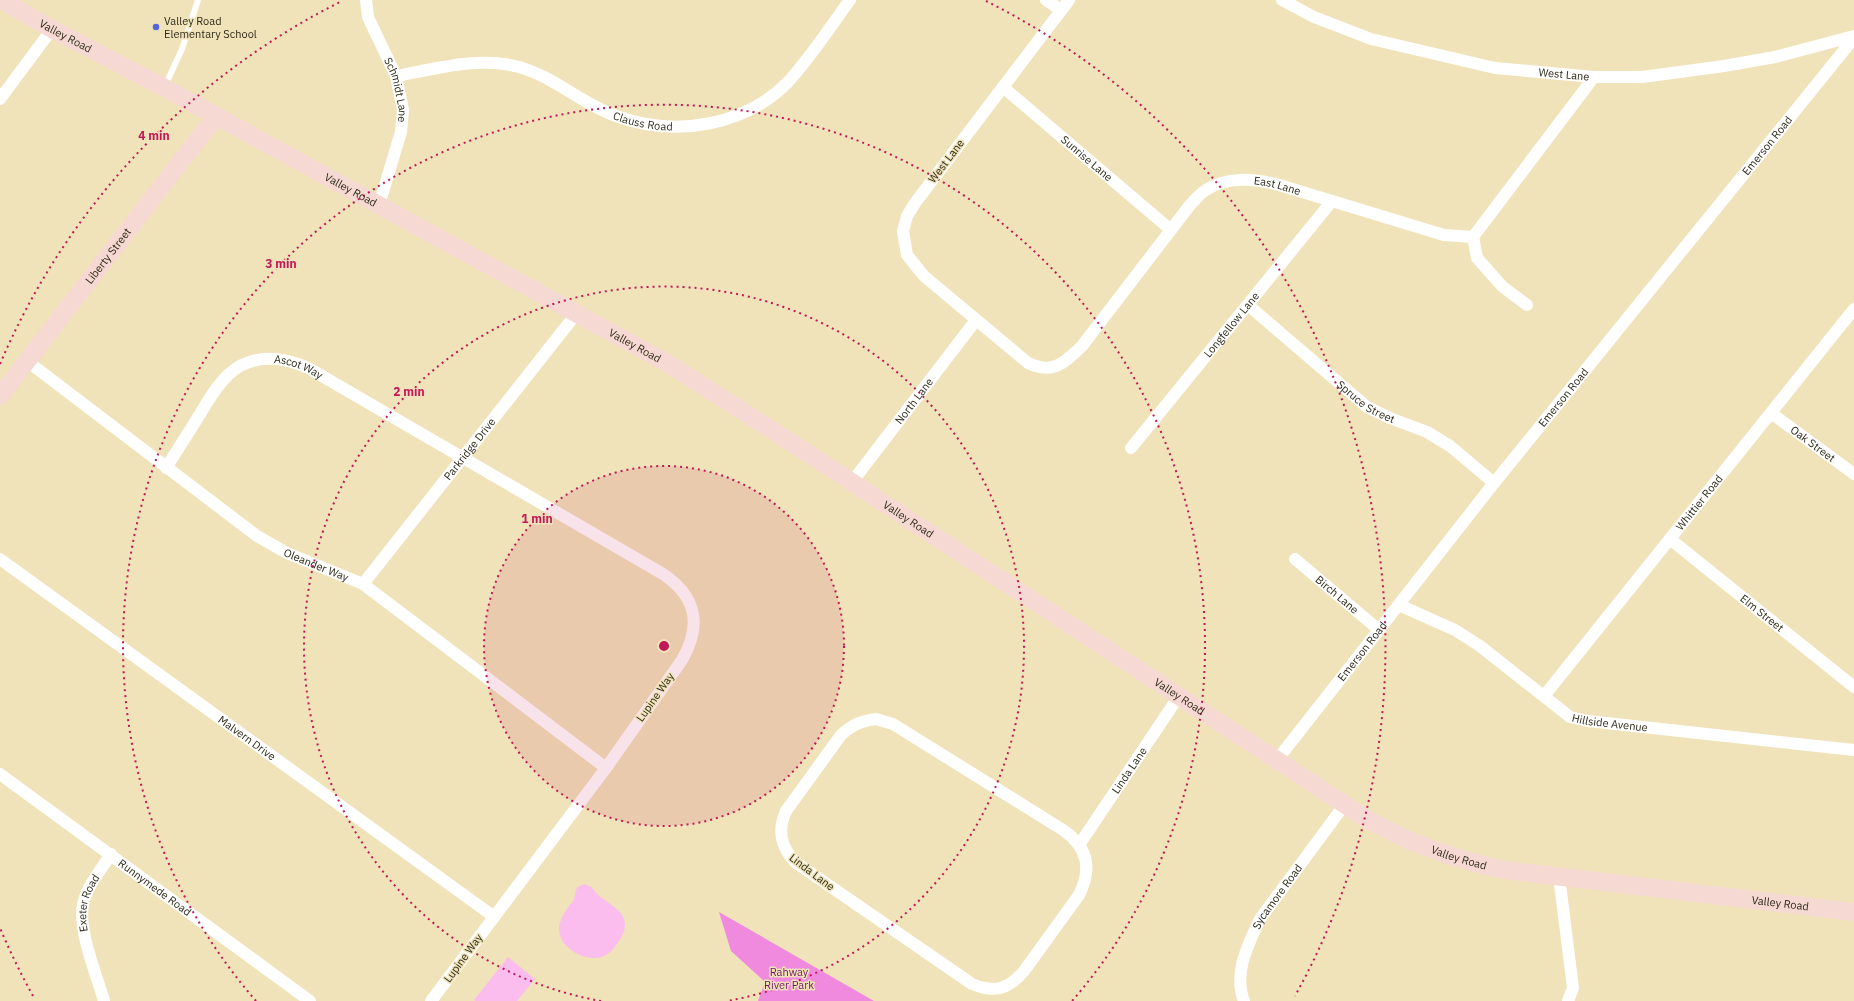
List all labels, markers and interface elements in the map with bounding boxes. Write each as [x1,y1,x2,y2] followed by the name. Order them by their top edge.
[164,14,257,41] place label: Valley Road Elementary School
[37,16,94,56] street label: Valley Road
[151,22,161,32] marker: Valley Road Elementary School
[381,55,410,123] street label: Schmidt Lane
[1538,65,1590,84] street label: West Lane
[611,108,673,134] street label: Clauss Road
[1739,113,1795,178] street label: Emerson Road
[138,128,170,143] text: 4 min
[1058,132,1115,184] street label: Sunrise Lane
[925,136,967,186] street label: West Lane
[322,170,379,210] street label: Valley Road
[1253,173,1302,198] street label: East Lane
[82,225,134,287] street label: Liberty Street
[265,256,297,271] text: 3 min
[1201,289,1262,360] street label: Longfellow Lane
[606,325,664,365] street label: Valley Road
[273,352,326,382] street label: Ascot Way
[1535,365,1591,430] street label: Emerson Road
[892,375,936,427] street label: North Lane
[1334,377,1397,426] street label: Spruce Street
[393,384,425,399] text: 2 min
[441,415,498,483] street label: Parkridge Drive
[1788,423,1838,465] street label: Oak Street
[1673,472,1726,533] street label: Whittier Road
[880,498,936,541] street label: Valley Road
[521,511,553,526] text: 1 min
[282,545,351,585] street label: Oleander Way
[1313,572,1361,617] street label: Birch Lane
[1737,591,1787,635] street label: Elm Street
[1334,619,1390,684] street label: Emerson Road
[657,639,671,653] centre of rings
[633,669,677,724] street label: Lupine Way
[1152,675,1207,718] street label: Valley Road
[1571,711,1649,734] street label: Hillside Avenue
[216,712,278,763] street label: Malvern Drive
[1109,744,1150,796] street label: Linda Lane
[1429,842,1488,873] street label: Valley Road
[787,850,837,894] street label: Linda Lane
[116,856,194,919] street label: Runnymede Road
[1249,861,1305,931] street label: Sycamore Road
[75,872,102,933] street label: Exeter Road
[1751,893,1810,914] street label: Valley Road
[441,931,486,985] street label: Lupine Way
[764,965,814,992] park label: Rahway River Park

